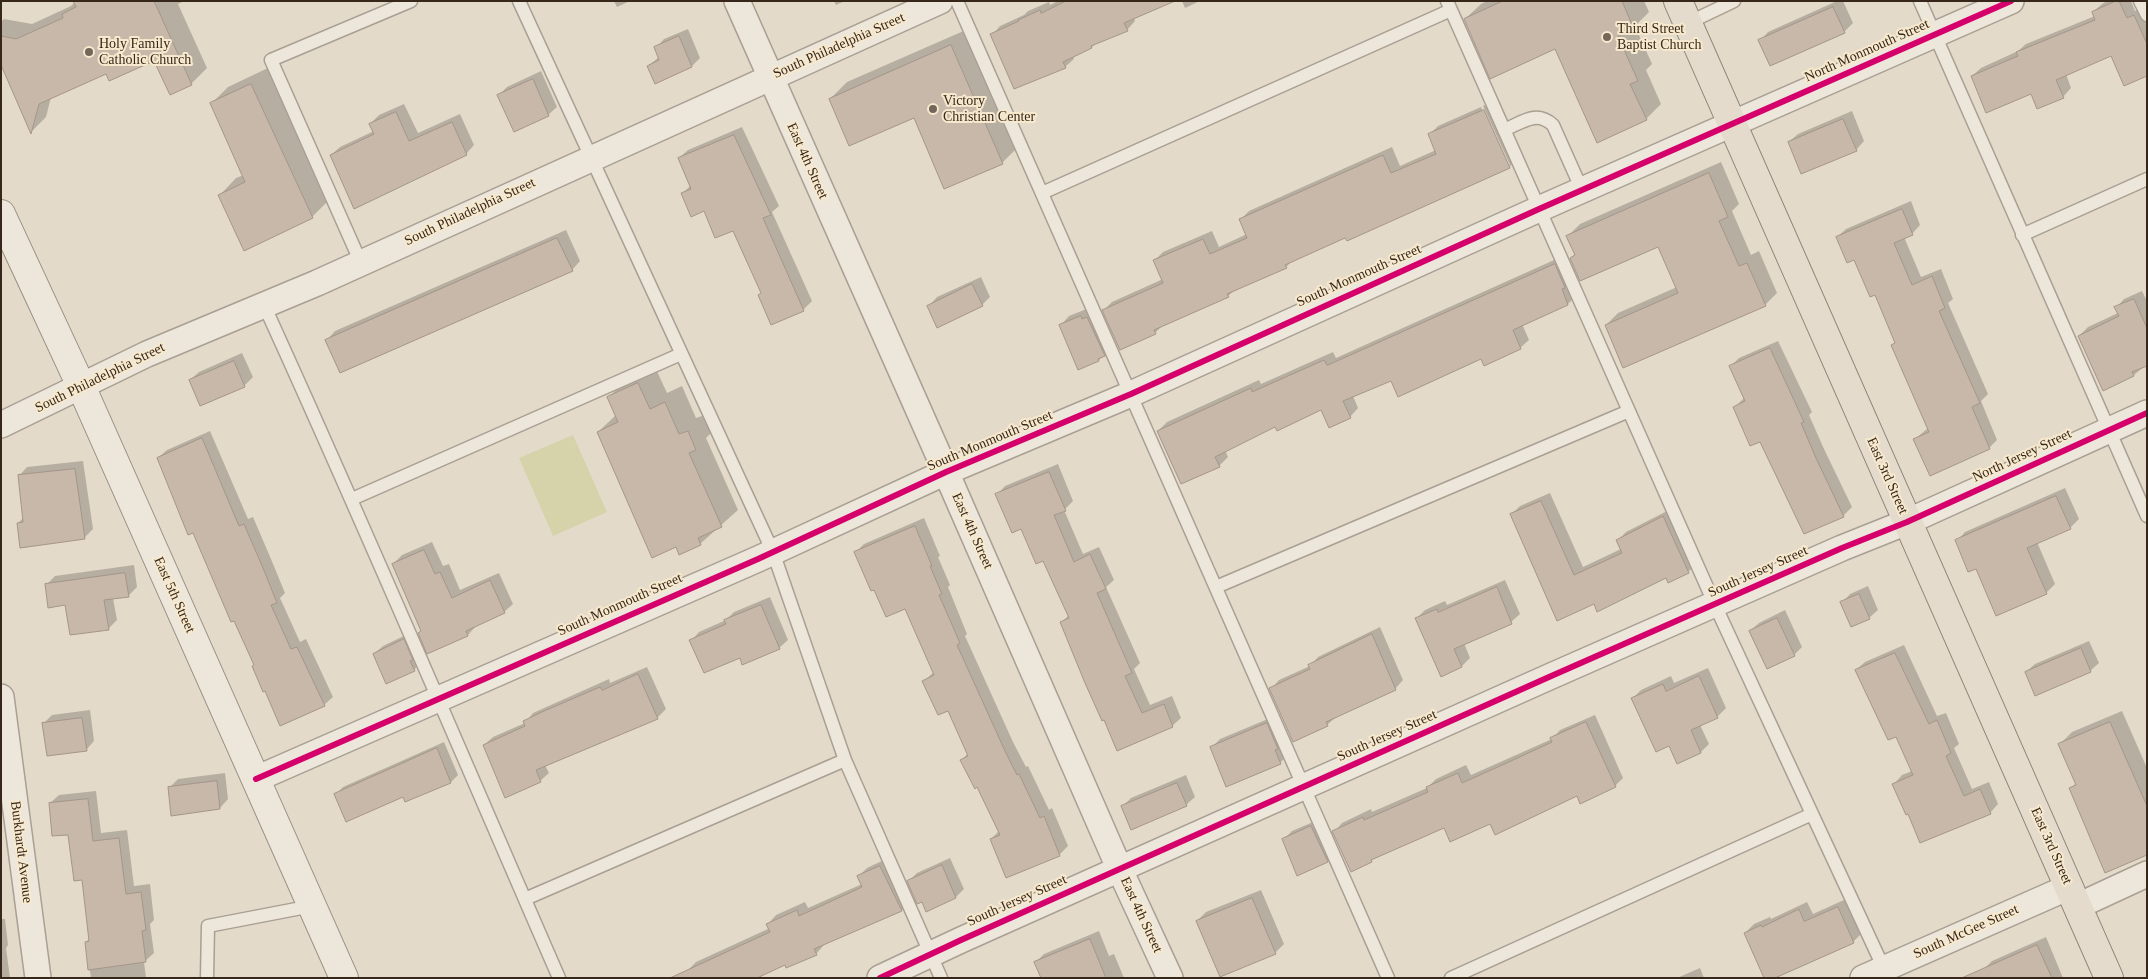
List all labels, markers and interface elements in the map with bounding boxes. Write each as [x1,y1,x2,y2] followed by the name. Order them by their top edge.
[771,9,907,83] street label: South Philadelphia Street
[1802,16,1932,86] street label: North Monmouth Street
[1617,21,1701,54] place label: Third Street Baptist Church
[1601,31,1613,43] marker: Third Street Baptist Church
[99,36,191,68] place label: Holy Family Catholic Church
[83,46,95,58] marker: Holy Family Catholic Church
[943,93,1035,125] place label: Victory Christian Center
[927,103,939,115] marker: Victory Christian Center
[783,120,831,202] street label: East 4th Street
[402,174,538,250] street label: South Philadelphia Street
[1294,241,1424,311] street label: South Monmouth Street
[32,339,168,417] street label: South Philadelphia Street
[925,407,1055,475] street label: South Monmouth Street
[1970,426,2074,486] street label: North Jersey Street
[1863,435,1911,517] street label: East 3rd Street
[948,490,996,572] street label: East 4th Street
[1706,543,1810,601] street label: South Jersey Street
[150,554,198,636] street label: East 5th Street
[555,570,685,640] street label: South Monmouth Street
[1335,707,1439,765] street label: South Jersey Street
[6,800,36,904] street label: Burkhardt Avenue
[2027,805,2075,887] street label: East 3rd Street
[965,872,1069,930] street label: South Jersey Street
[1116,874,1166,956] street label: East 4th Street
[1911,901,2021,963] street label: South McGee Street

